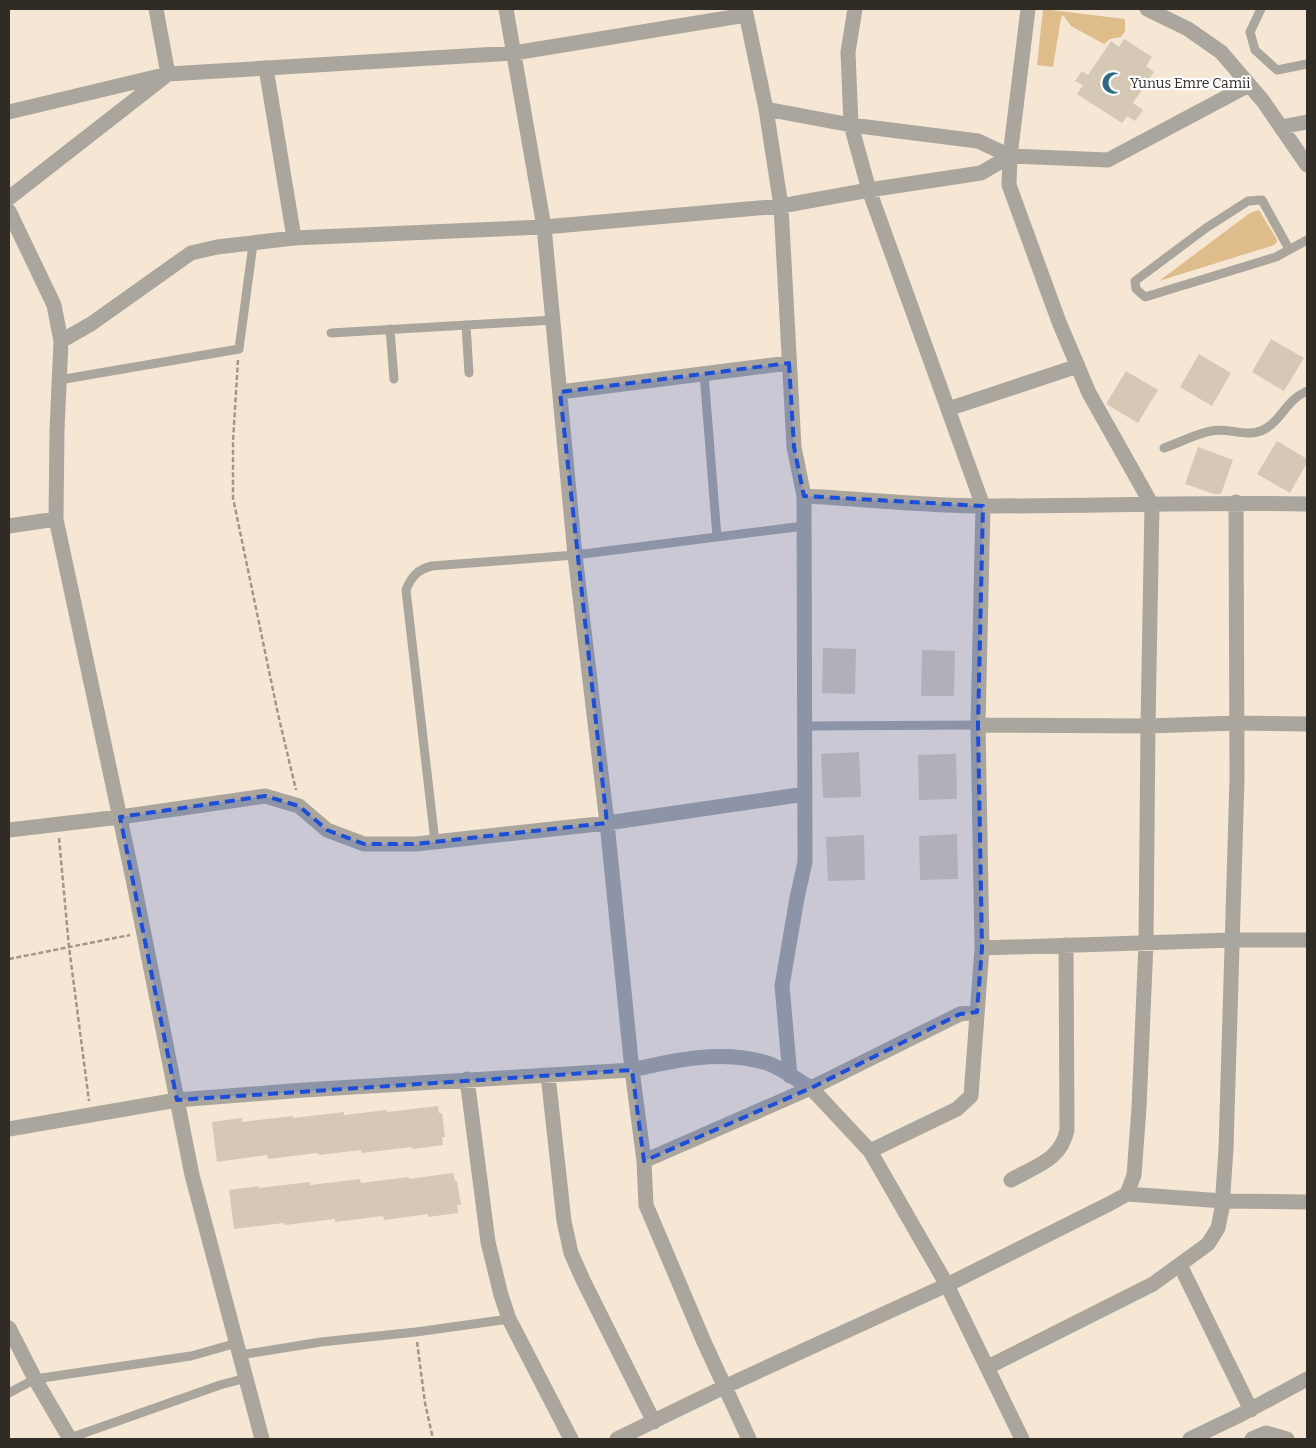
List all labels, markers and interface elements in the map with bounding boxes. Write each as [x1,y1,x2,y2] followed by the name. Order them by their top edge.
[1100,70,1126,96] mosque icon: Yunus Emre Camii
[1130,75,1250,92] place label: Yunus Emre Camii

